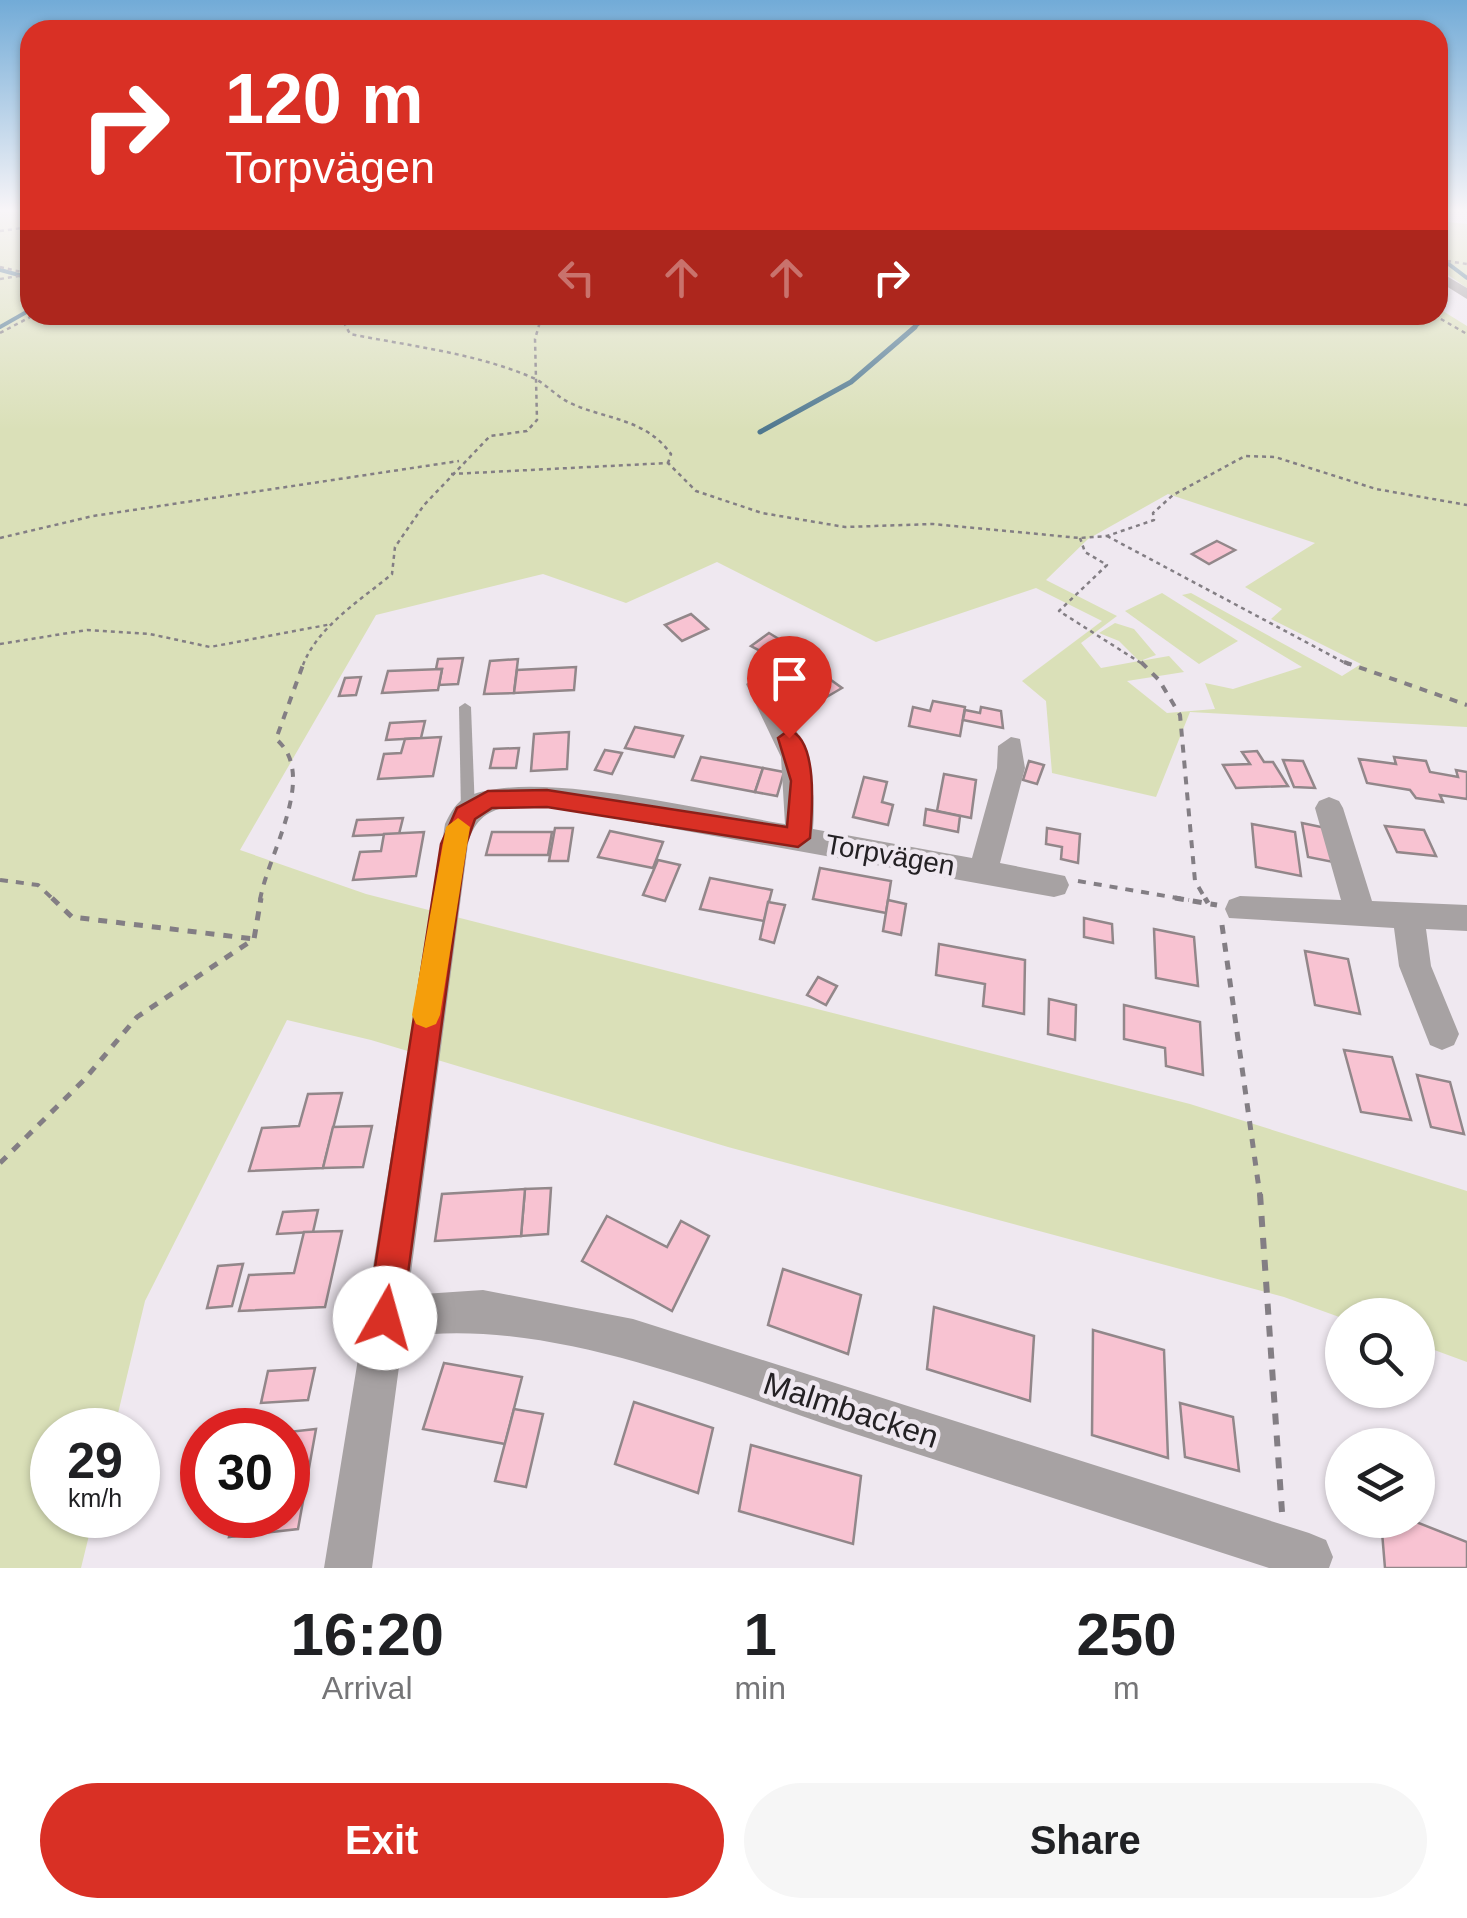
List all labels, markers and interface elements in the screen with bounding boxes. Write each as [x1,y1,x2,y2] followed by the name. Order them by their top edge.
[60,60,190,190] icon: right
[225,60,423,138] text: 120 m
[225,142,435,193] text: Torpvägen
[549,250,604,305] icon: left
[654,250,709,305] icon: ahead
[759,250,814,305] icon: ahead
[864,250,919,305] icon: right
[747,636,832,739] pin
[762,651,817,706] icon: arrive
[823,828,957,882] street label: Torpvägen
[333,1266,437,1370] position arrow
[1325,1298,1435,1538] map controls
[1325,1298,1435,1408] button: search
[759,1365,943,1455] street label: Malmbacken
[180,1408,310,1538] speed limit sign: 30
[1325,1428,1435,1538] button: layers
[67,1433,123,1489] text: 29
[68,1484,122,1512] text: km/h
[290,1601,444,1668] text: 16:20
[743,1601,777,1668] text: 1
[1076,1601,1177,1668] text: 250
[322,1670,413,1706] text: Arrival
[734,1670,786,1706] text: min
[1113,1670,1140,1706] text: m
[40,1783,724,1898] button: Exit
[744,1783,1427,1898] button: Share

